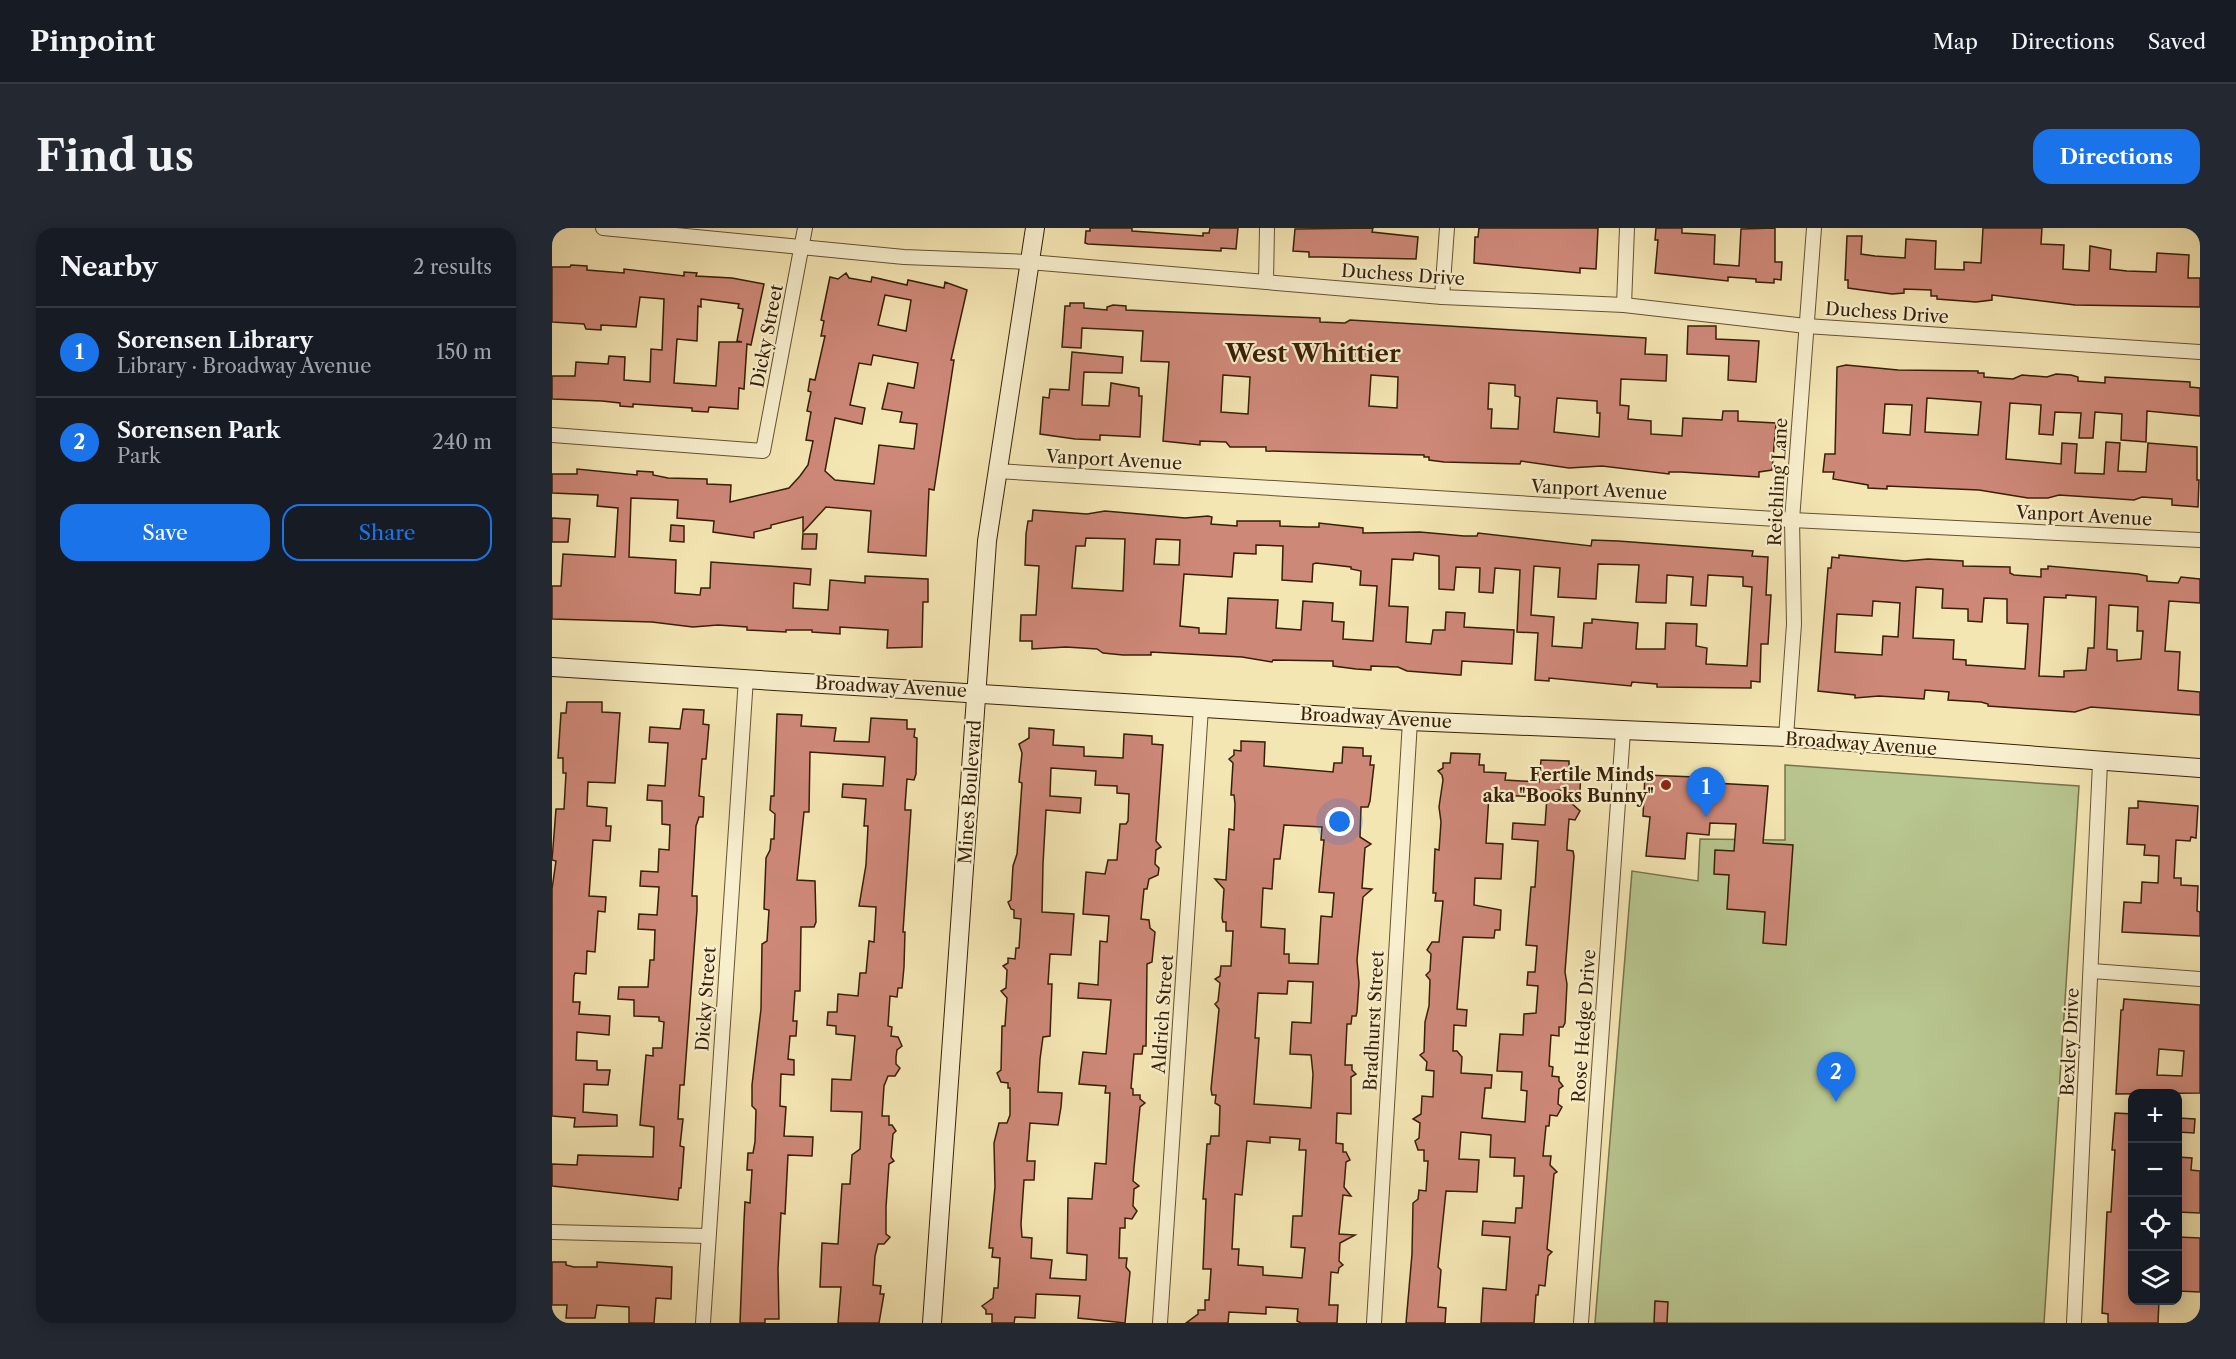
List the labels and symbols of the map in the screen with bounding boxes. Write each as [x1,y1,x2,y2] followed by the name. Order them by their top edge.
[1341,260,1465,290] street label: Duchess Drive
[746,282,788,390] street label: Dicky Street
[1825,298,1949,328] street label: Duchess Drive
[1224,339,1401,368] district label: West Whittier
[1764,417,1792,547] street label: Reichling Lane
[1044,445,1183,475] street label: Vanport Avenue
[1529,475,1668,505] street label: Vanport Avenue
[2014,501,2153,531] street label: Vanport Avenue
[814,672,968,702] street label: Broadway Avenue
[1299,703,1453,733] street label: Broadway Avenue
[954,719,986,865] street label: Mines Boulevard
[1784,728,1938,760] street label: Broadway Avenue
[1483,764,1654,807] place label: Fertile Minds aka "Books Bunny"
[1686,768,1726,817] pin: 1
[1659,778,1673,792] marker: Fertile Minds aka "Books Bunny"
[1325,807,1354,836] your location
[691,945,721,1052] street label: Dicky Street
[1568,948,1600,1104] street label: Rose Hedge Drive
[1359,950,1389,1092] street label: Bradhurst Street
[1148,953,1178,1075] street label: Aldrich Street
[2056,987,2084,1097] street label: Bexley Drive
[1816,1052,1856,1102] pin: 2

